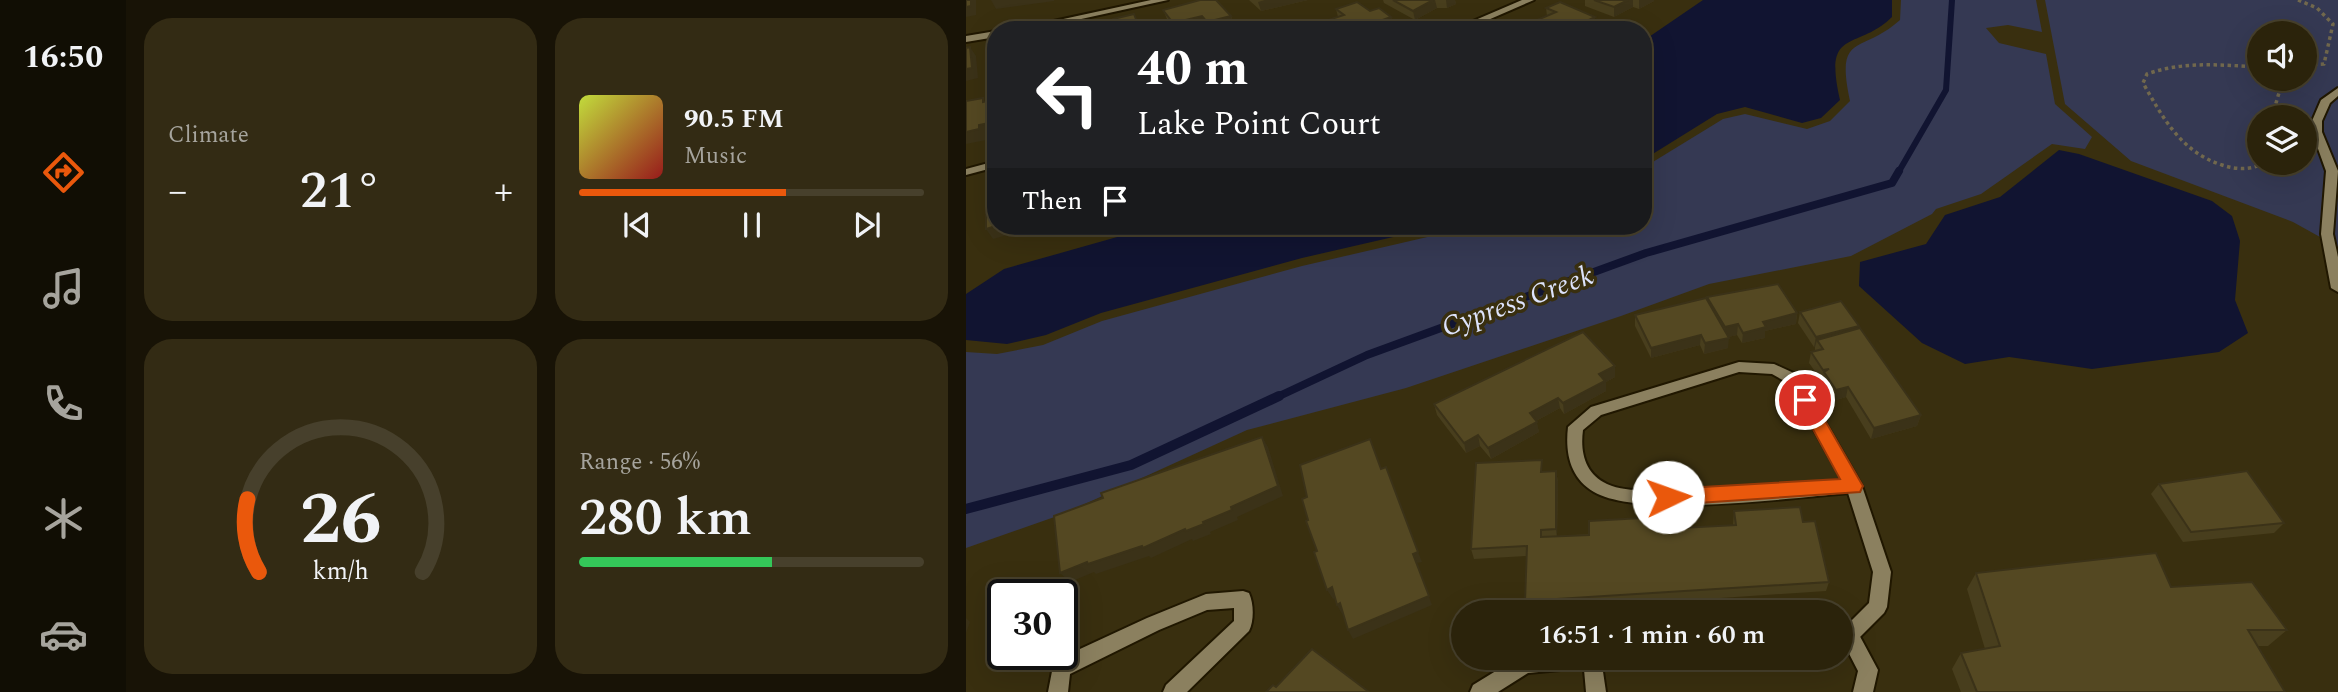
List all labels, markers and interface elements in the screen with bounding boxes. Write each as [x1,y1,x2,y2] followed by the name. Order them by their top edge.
[2247,21,2317,175] map controls
[2247,21,2317,91] button: sound
[1137,32,1248,107] text: 40 m
[23,33,103,82] text: 16:50
[1022,49,1113,140] icon: left
[684,99,784,139] text: 90.5 FM
[1137,100,1381,149] text: Lake Point Court
[2247,105,2317,175] button: layers
[168,118,249,153] text: Climate
[684,139,747,174] text: Music
[39,148,88,197] icon: directions
[300,152,381,231] text: 21°
[168,163,187,221] text: −
[494,163,513,221] text: +
[1022,181,1082,221] text: Then
[1096,182,1134,220] icon: arrive
[618,206,656,244] icon: previous
[733,206,771,244] icon: pause
[848,206,886,244] icon: next
[1435,254,1600,349] water label: Cypress Creek
[39,264,88,313] icon: music
[1775,370,1835,430] pin
[39,379,88,428] icon: phone
[1786,381,1824,419] icon: arrive
[579,445,700,480] text: Range · 56%
[1631,460,1705,534] position arrow
[300,466,381,577] text: 26
[579,479,752,558] text: 280 km
[39,494,88,543] icon: climate
[312,553,369,591] text: km/h
[987,579,1078,670] speed limit sign: 30
[39,610,88,659] icon: car
[1539,615,1765,655] text: 16:51 · 1 min · 60 m

